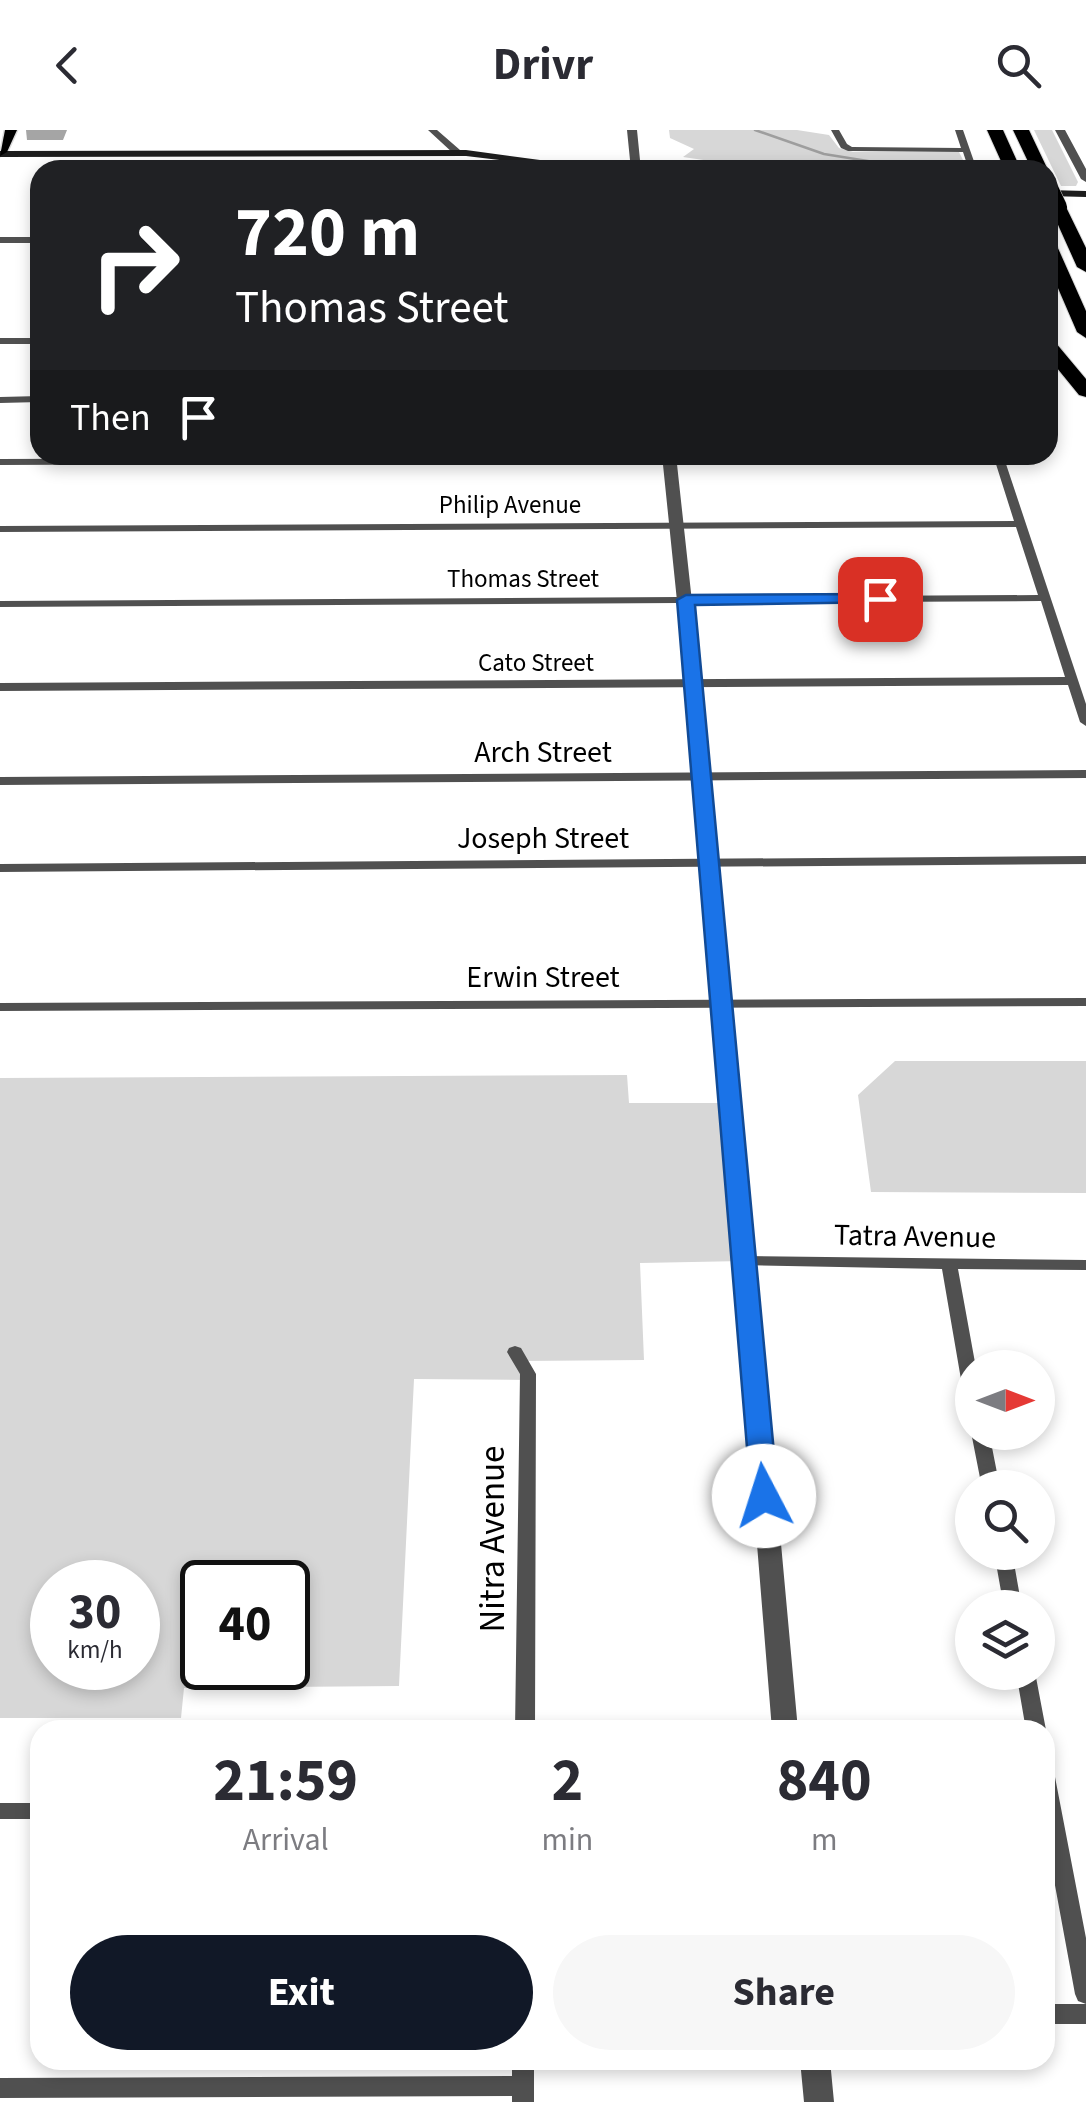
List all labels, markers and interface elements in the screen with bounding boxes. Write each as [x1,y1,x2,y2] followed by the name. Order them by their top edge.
[493,33,593,97] text: Drivr
[40,38,95,93] icon: back
[991,38,1046,93] icon: search
[235,183,420,283] text: 720 m
[70,200,200,330] icon: right
[235,276,509,340] text: Thomas Street
[171,390,226,445] icon: arrive
[70,391,151,445] text: Then
[439,487,581,523] street label: Philip Avenue
[838,557,923,642] pin
[447,561,600,597] street label: Thomas Street
[853,572,908,627] icon: arrive
[478,645,594,681] street label: Cato Street
[474,731,612,774] street label: Arch Street
[457,817,629,860] street label: Joseph Street
[466,956,620,999] street label: Erwin Street
[834,1214,996,1259] street label: Tatra Avenue
[955,1350,1055,1450] north arrow
[955,1350,1055,1690] map controls
[712,1444,816,1548] position arrow
[468,1446,518,1632] street label: Nitra Avenue
[955,1470,1055,1570] button: search
[180,1560,310,1690] speed limit sign: 40
[69,1577,121,1648] text: 30
[955,1590,1055,1690] button: layers
[67,1632,123,1668] text: km/h
[213,1739,358,1824] text: 21:59
[552,1739,583,1824] text: 2
[777,1739,872,1824] text: 840
[243,1817,329,1863] text: Arrival
[541,1817,593,1863] text: min
[811,1817,837,1863] text: m
[70,1935,533,2050] button: Exit
[553,1935,1015,2050] button: Share

